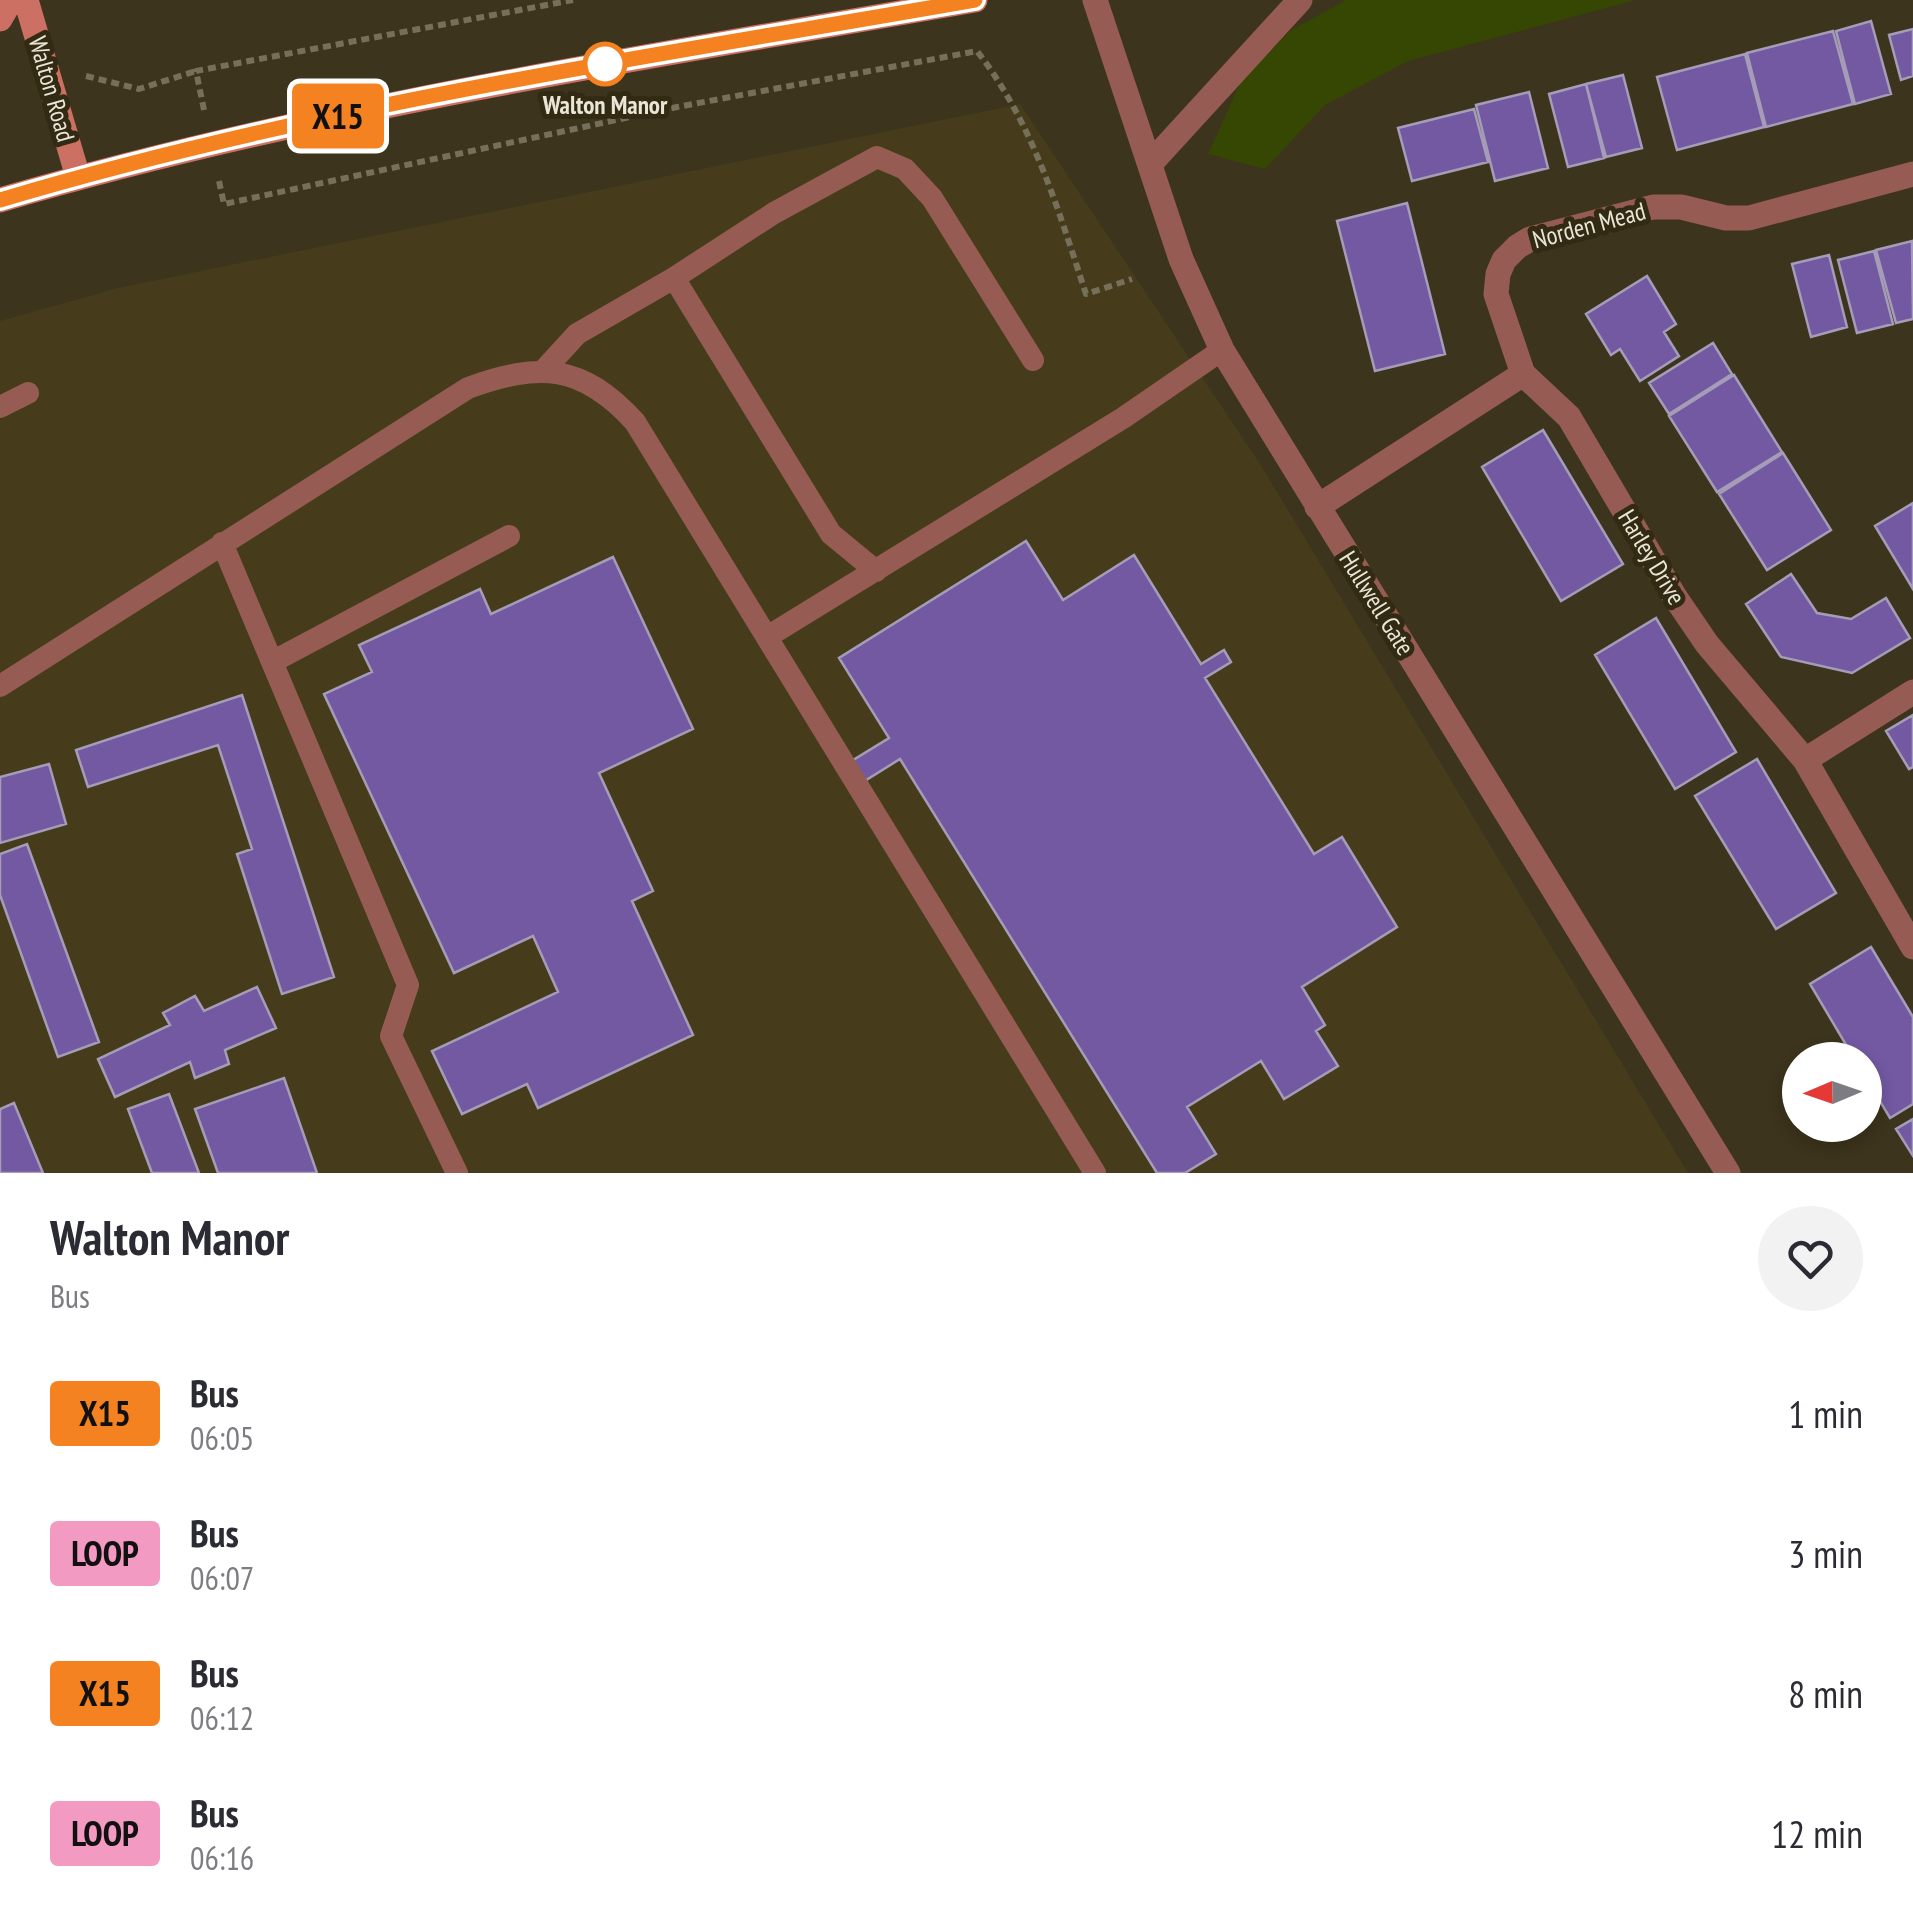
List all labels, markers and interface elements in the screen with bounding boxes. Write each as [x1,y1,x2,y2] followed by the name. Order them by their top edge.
[22,33,82,145] street label: Walton Road
[584,43,626,85] marker: Walton Manor
[280,84,396,148] line badge: X15
[542,89,668,121] place label: Walton Manor
[312,93,364,139] text: X15
[1529,195,1649,255] street label: Norden Mead
[1611,504,1693,610] street label: Harley Drive
[1332,545,1422,661] street label: Hullwell Gate
[1782,1042,1882,1142] north arrow
[1782,1042,1882,1142] map controls
[50,1206,289,1268] text: Walton Manor
[1758,1206,1863,1311] button: heart
[50,1275,90,1317] text: Bus
[190,1368,239,1417] text: Bus
[1788,1389,1863,1438] text: 1 min
[79,1390,131,1436] text: X15
[190,1417,254,1459] text: 06:05
[190,1508,239,1557] text: Bus
[1788,1529,1863,1578] text: 3 min
[71,1530,139,1576] text: LOOP
[190,1557,254,1599] text: 06:07
[190,1648,239,1697] text: Bus
[1788,1669,1863,1718] text: 8 min
[79,1670,131,1716] text: X15
[190,1697,254,1739] text: 06:12
[190,1788,239,1837] text: Bus
[1771,1809,1863,1858] text: 12 min
[71,1810,139,1856] text: LOOP
[190,1837,254,1879] text: 06:16

